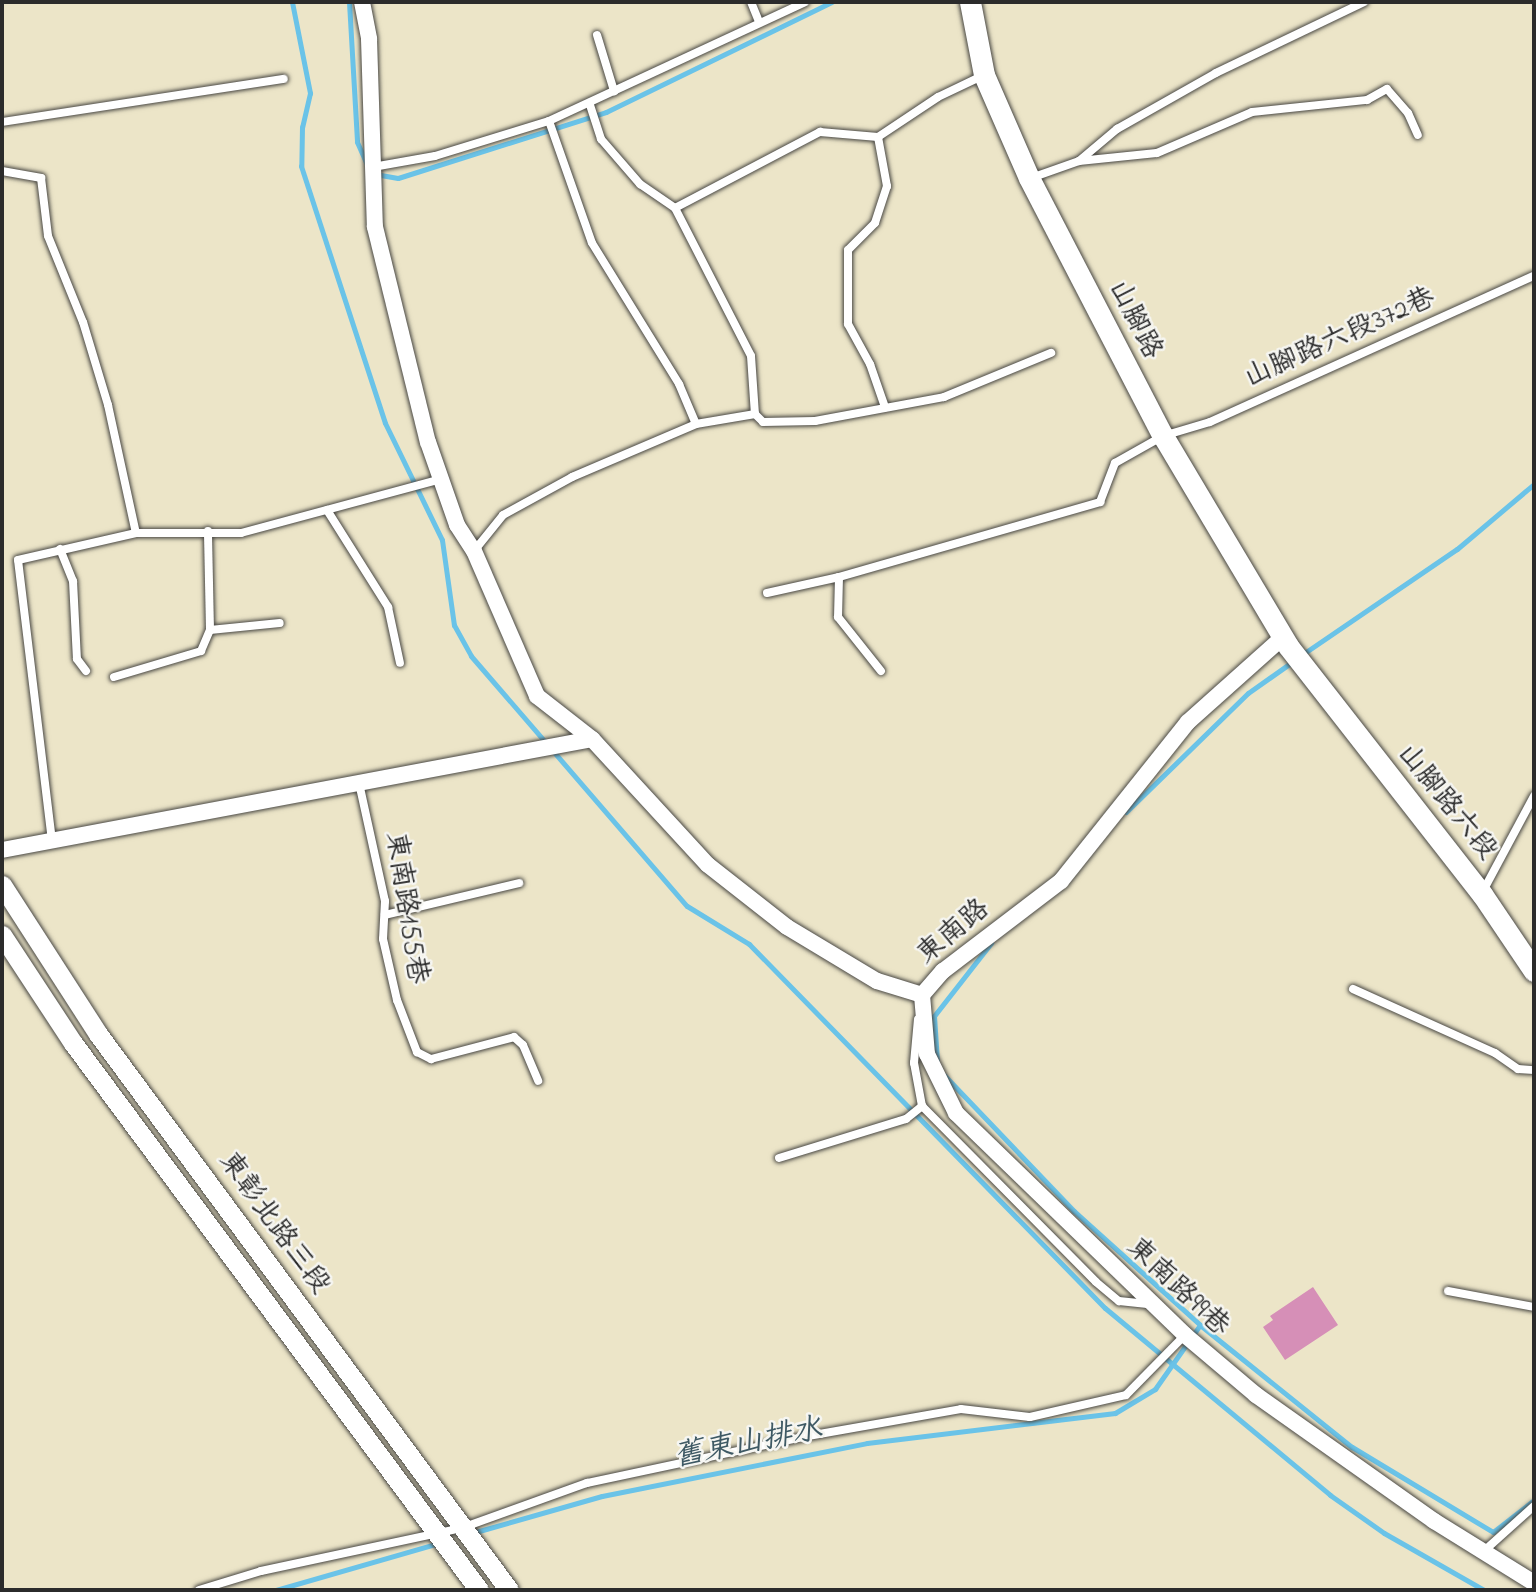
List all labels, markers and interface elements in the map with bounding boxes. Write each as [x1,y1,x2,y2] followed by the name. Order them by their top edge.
[1100,275,1168,365] street label: 山腳路
[1240,282,1440,396] street label: 山腳路六段372巷
[1389,738,1503,868] street label: 山腳路六段
[376,830,434,986] street label: 東南路155巷
[911,893,997,973] street label: 東南路
[210,1146,336,1302] street label: 東彰北路三段
[1118,1232,1236,1344] street label: 東南路99巷
[671,1412,825,1476] water label: 舊東山排水

